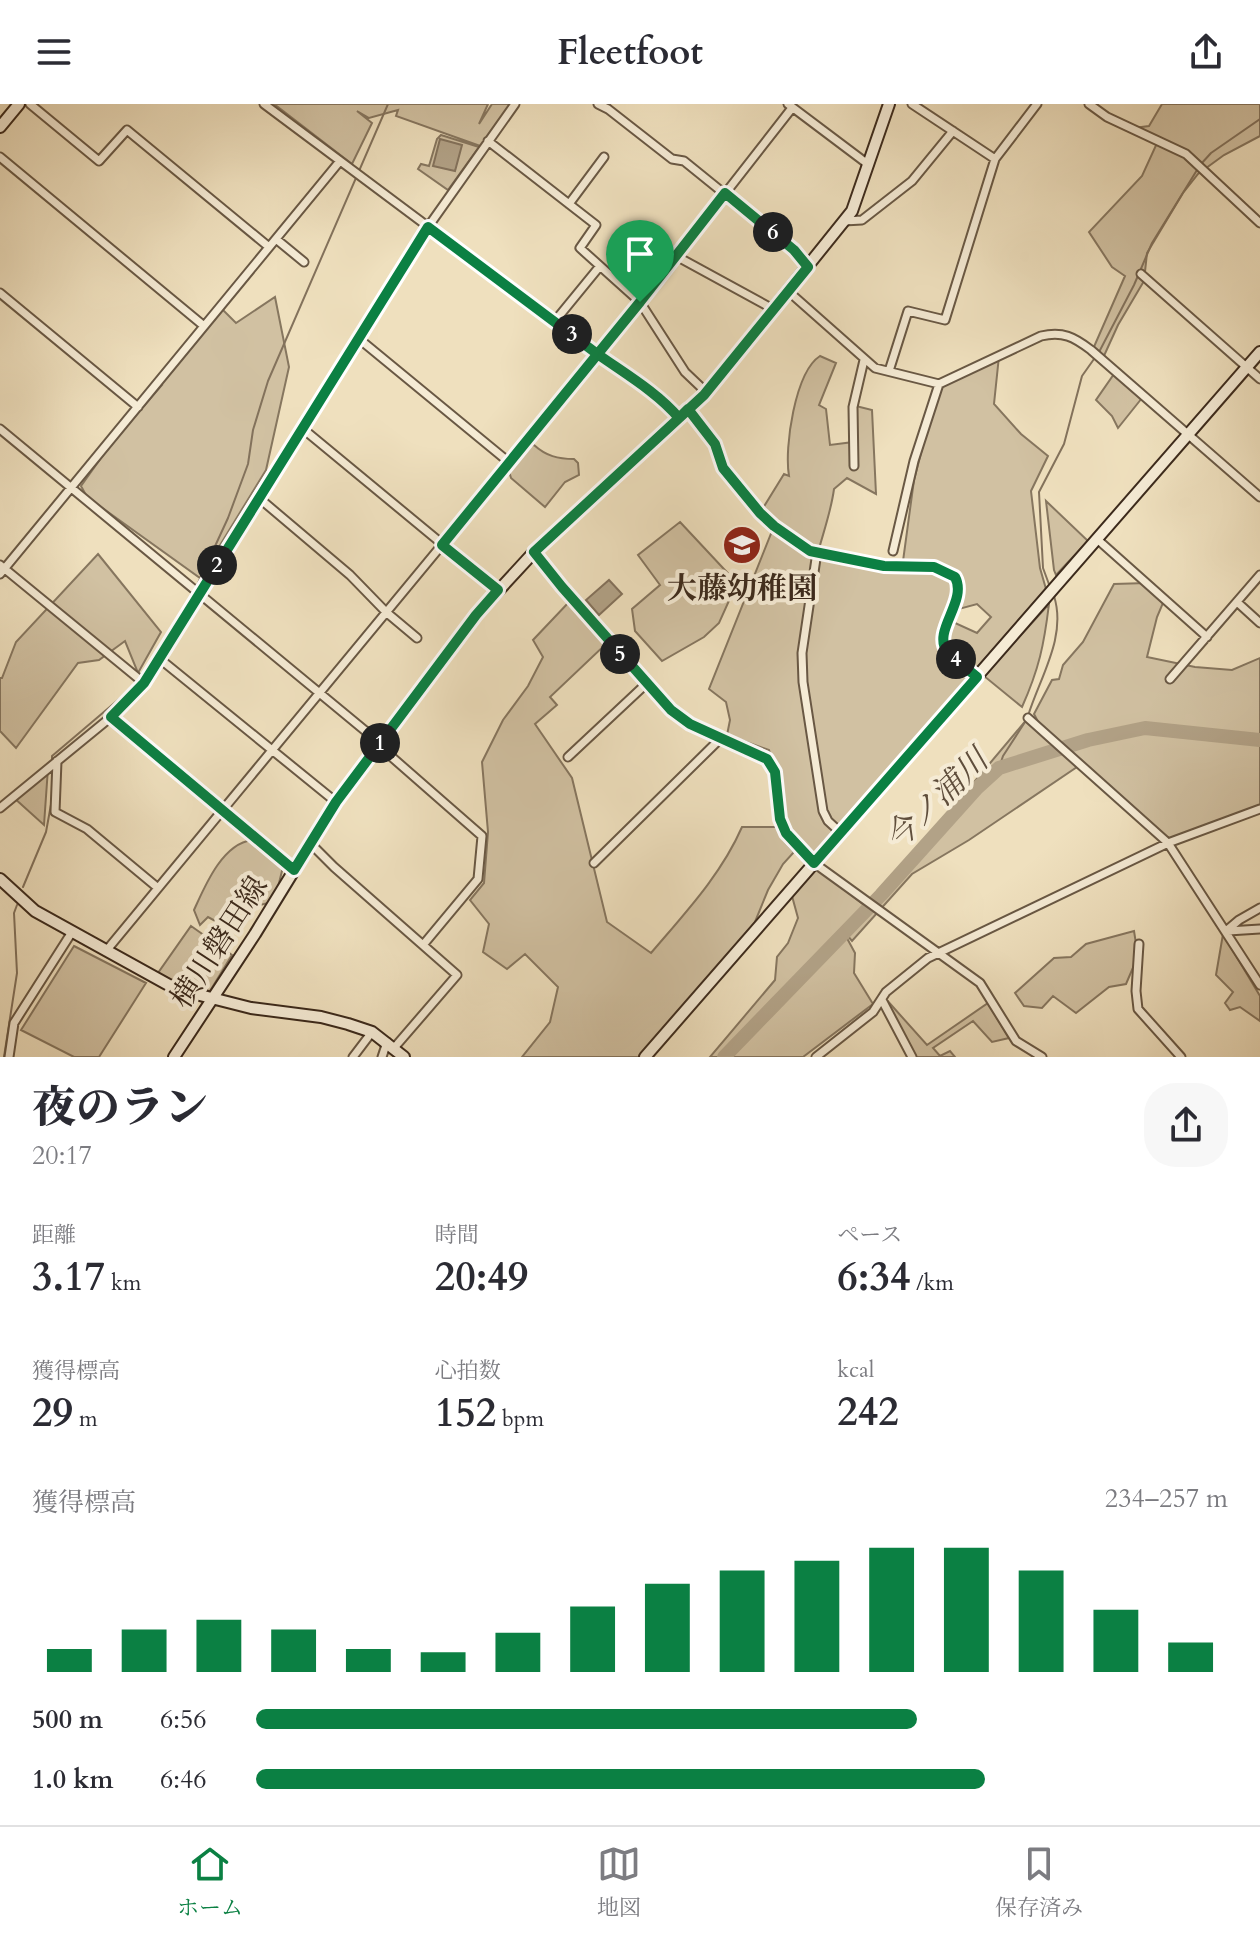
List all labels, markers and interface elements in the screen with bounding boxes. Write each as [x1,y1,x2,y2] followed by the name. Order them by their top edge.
[557,28,703,77] text: Fleetfoot
[32,30,76,74] icon: menu
[1184,30,1228,74] icon: share
[753,212,793,252] pin: 6
[767,217,779,247] text: 6
[606,220,674,302] pin
[618,232,662,276] icon: arrive
[552,314,592,354] pin: 3
[566,319,578,349] text: 3
[721,524,763,566] school or university icon: 大藤幼稚園
[197,545,237,585] pin: 2
[211,550,223,580] text: 2
[667,568,817,609] place label: 大藤幼稚園
[600,634,640,674] pin: 5
[614,639,626,669] text: 5
[936,639,976,679] pin: 4
[950,644,962,674] text: 4
[360,723,400,763] pin: 1
[374,728,386,758] text: 1
[875,737,1000,860] water label: 今ノ浦川
[161,868,277,1016] street label: 横川磐田線
[32,1078,208,1138] text: 夜のラン
[1144,1083,1228,1167] button: share
[32,1138,92,1173] text: 20:17
[32,1220,76,1250] text: 距離
[435,1220,479,1250] text: 時間
[837,1220,902,1250] text: ペース
[32,1250,105,1305] text: 3.17
[435,1250,528,1305] text: 20:49
[837,1250,910,1305] text: 6:34
[105,1268,141,1298] text: km
[910,1268,954,1298] text: /km
[837,1355,874,1385] text: kcal
[32,1356,120,1386] text: 獲得標高
[435,1356,501,1386] text: 心拍数
[837,1385,899,1440] text: 242
[32,1386,73,1441] text: 29
[435,1386,496,1441] text: 152
[73,1404,98,1434] text: m
[496,1404,544,1434] text: bpm
[1105,1481,1228,1516] text: 234–257 m
[32,1485,136,1520] text: 獲得標高
[32,1702,103,1737] text: 500 m
[160,1702,207,1737] text: 6:56
[32,1762,113,1797] text: 1.0 km
[160,1762,207,1797] text: 6:46
[177,1842,243,1923] tab: ホーム
[597,1842,641,1923] tab: 地図
[995,1842,1083,1923] tab: 保存済み

